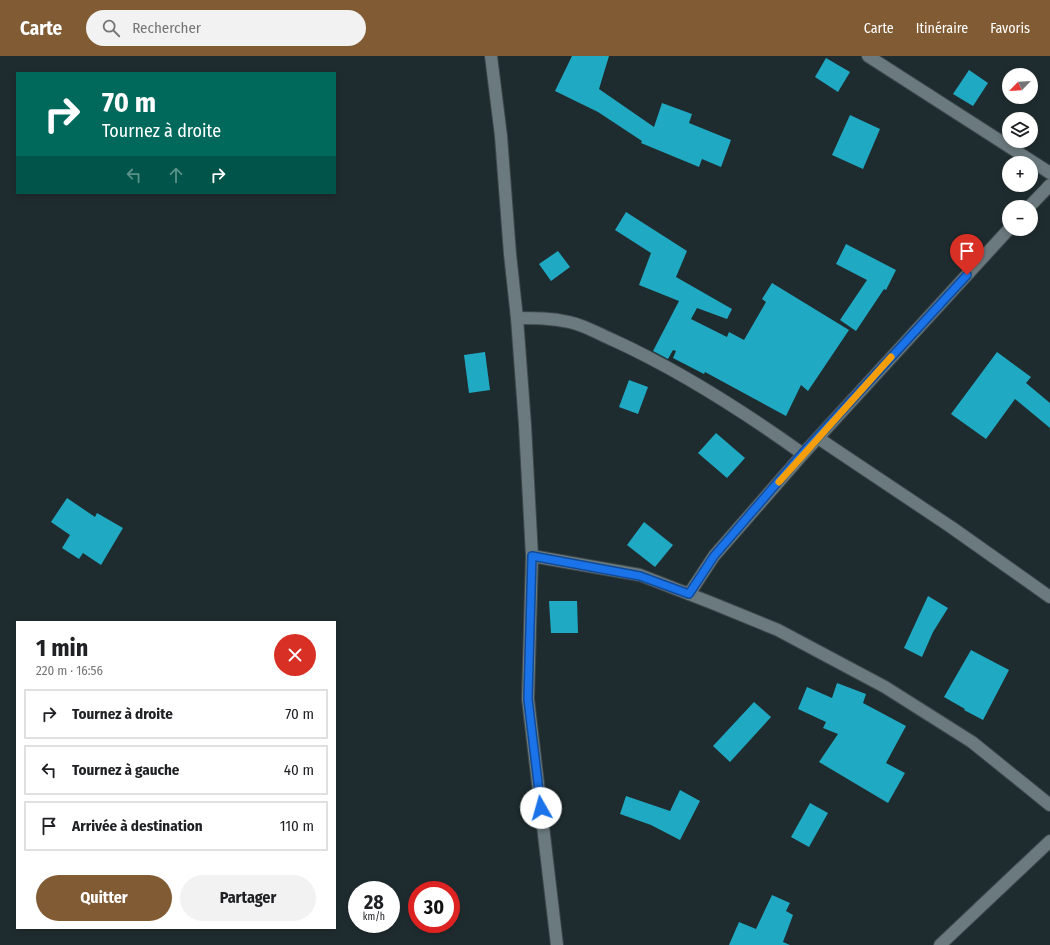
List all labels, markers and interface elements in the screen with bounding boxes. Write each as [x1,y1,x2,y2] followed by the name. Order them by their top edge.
[86,10,366,46] search box
[20,17,62,40] text: Carte
[100,17,122,39] icon: search
[132,19,201,37] text: Rechercher
[864,20,894,37] text: Carte
[916,20,968,37] text: Itinéraire
[990,20,1030,37] text: Favoris
[1002,68,1038,104] north arrow
[1002,68,1038,236] map controls
[102,86,156,119] text: 70 m
[36,88,88,140] icon: right
[1002,112,1038,148] button: layers
[102,120,221,142] text: Tournez à droite
[1002,156,1038,192] button: +
[123,164,145,186] icon: left
[165,164,187,186] icon: ahead
[207,164,229,186] icon: right
[1002,200,1038,236] button: −
[950,234,984,275] pin
[956,240,978,262] icon: arrive
[36,634,88,662] text: 1 min
[274,634,316,676] button: close
[36,663,103,678] text: 220 m · 16:56
[38,703,60,725] icon: right
[72,705,173,723] text: Tournez à droite
[285,705,314,723] text: 70 m
[38,759,60,781] icon: left
[72,761,179,779] text: Tournez à gauche
[284,761,314,779] text: 40 m
[520,787,562,829] position arrow
[38,815,60,837] icon: arrive
[72,817,203,835] text: Arrivée à destination
[280,817,314,835] text: 110 m
[36,875,172,921] button: Quitter
[180,875,316,921] button: Partager
[408,881,460,933] speed limit sign: 30
[364,890,384,914] text: 28
[363,911,385,923] text: km/h

